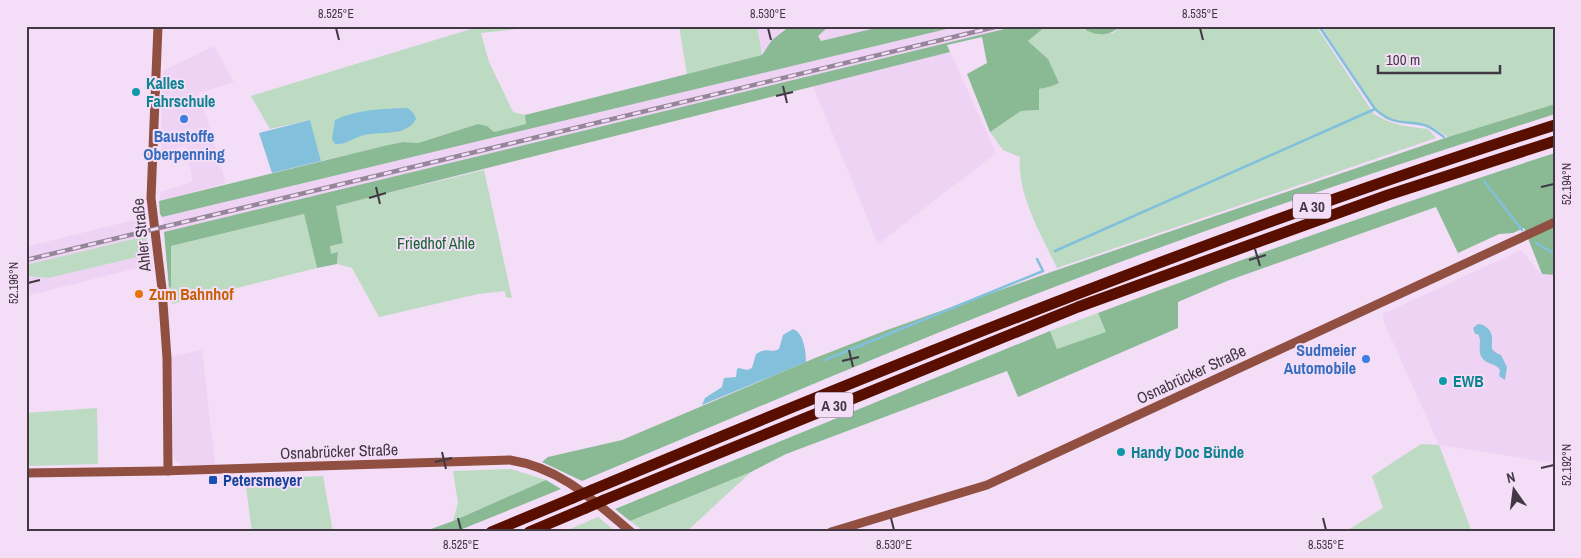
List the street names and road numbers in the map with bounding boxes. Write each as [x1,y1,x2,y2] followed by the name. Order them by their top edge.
[1293,194,1331,218] road number: A 30
[126,197,156,274] street label: Ahler Straße
[1133,339,1249,409] street label: Osnabrücker Straße
[815,392,853,418] road number: A 30
[280,438,398,464] street label: Osnabrücker Straße

